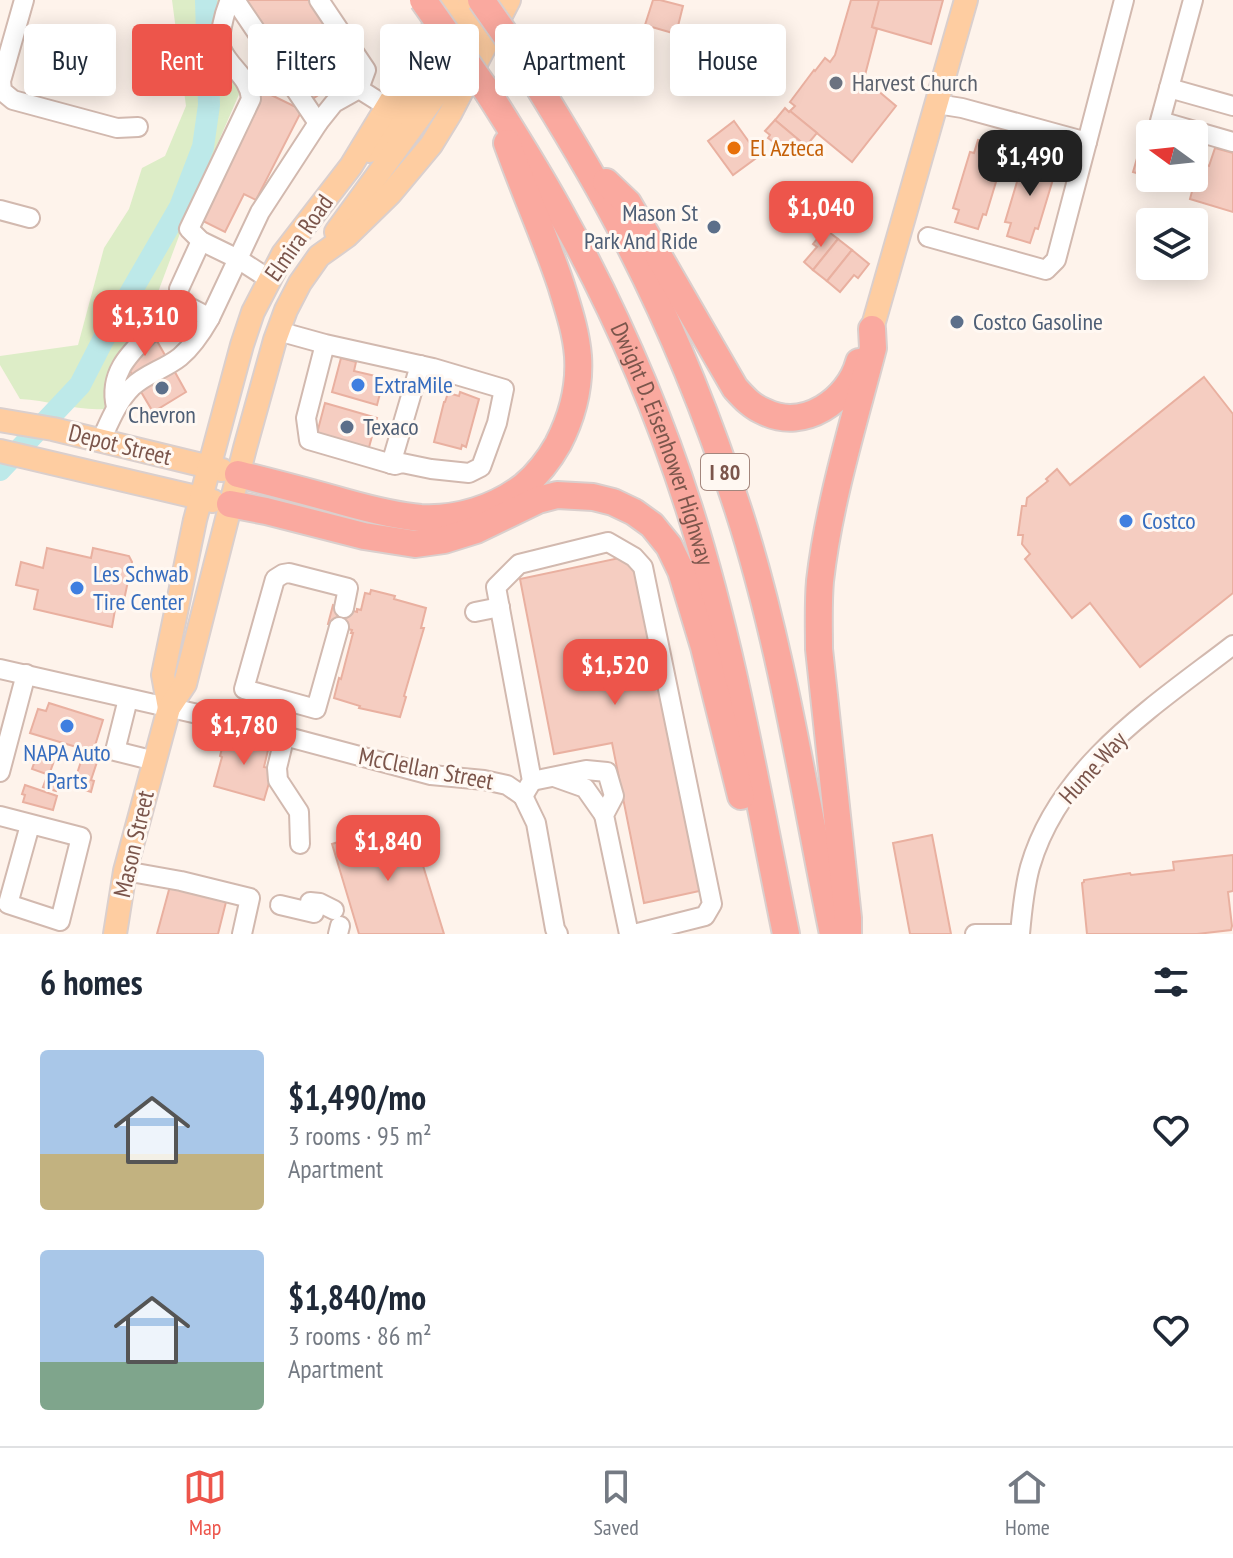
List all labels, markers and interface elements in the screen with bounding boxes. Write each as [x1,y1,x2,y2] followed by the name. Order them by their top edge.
[24,24,116,96] chip: Buy
[132,24,232,96] chip: Rent
[248,24,364,96] chip: Filters
[380,24,479,96] chip: New
[495,24,654,96] chip: Apartment
[670,24,786,96] chip: House
[852,67,978,98] place label: Harvest Church
[827,74,845,92] marker: Harvest Church
[1136,120,1208,192] north arrow
[1136,120,1208,280] map controls
[965,130,1095,198] pin: $1,490
[750,132,824,163] place label: El Azteca
[725,139,743,157] marker: El Azteca
[996,139,1064,172] text: $1,490
[756,181,886,249] pin: $1,040
[258,188,340,287] street label: Elmira Road
[787,190,855,223] text: $1,040
[584,197,698,256] place label: Mason St Park And Ride
[1136,208,1208,280] button: layers
[705,218,723,236] marker: Mason St Park And Ride
[80,290,210,358] pin: $1,310
[111,299,179,332] text: $1,310
[973,306,1103,337] place label: Costco Gasoline
[948,313,966,331] marker: Costco Gasoline
[604,317,721,569] street label: Dwight D. Eisenhower Highway
[374,369,453,400] place label: ExtraMile
[349,376,367,394] marker: ExtraMile
[153,379,171,397] marker: Chevron
[128,399,196,430] place label: Chevron
[363,411,419,442] place label: Texaco
[66,417,175,472] street label: Depot Street
[338,418,356,436] marker: Texaco
[701,454,749,490] road number: I 80
[1142,505,1196,536] place label: Costco
[1117,512,1135,530] marker: Costco
[93,558,189,617] place label: Les Schwab Tire Center
[68,579,86,597] marker: Les Schwab Tire Center
[550,639,680,707] pin: $1,520
[581,648,649,681] text: $1,520
[179,699,309,767] pin: $1,780
[210,708,278,741] text: $1,780
[58,717,76,735] marker: NAPA Auto Parts
[1052,725,1133,811] street label: Hume Way
[23,737,111,796] place label: NAPA Auto Parts
[356,740,496,797] street label: McClellan Street
[106,787,161,900] street label: Mason Street
[323,815,453,883] pin: $1,840
[354,824,422,857] text: $1,840
[40,960,143,1004] text: 6 homes
[1149,960,1193,1004] icon: filters
[288,1075,426,1119] text: $1,490/mo
[104,1082,200,1178] icon: home
[1149,1108,1193,1152] icon: heart
[288,1119,432,1152] text: 3 rooms · 95 m²
[288,1152,383,1185] text: Apartment
[288,1275,426,1319] text: $1,840/mo
[104,1282,200,1378] icon: home
[1149,1308,1193,1352] icon: heart
[288,1319,432,1352] text: 3 rooms · 86 m²
[288,1352,383,1385] text: Apartment
[183,1465,227,1541] tab: Map
[593,1465,639,1541] tab: Saved
[1005,1465,1050,1541] tab: Home

